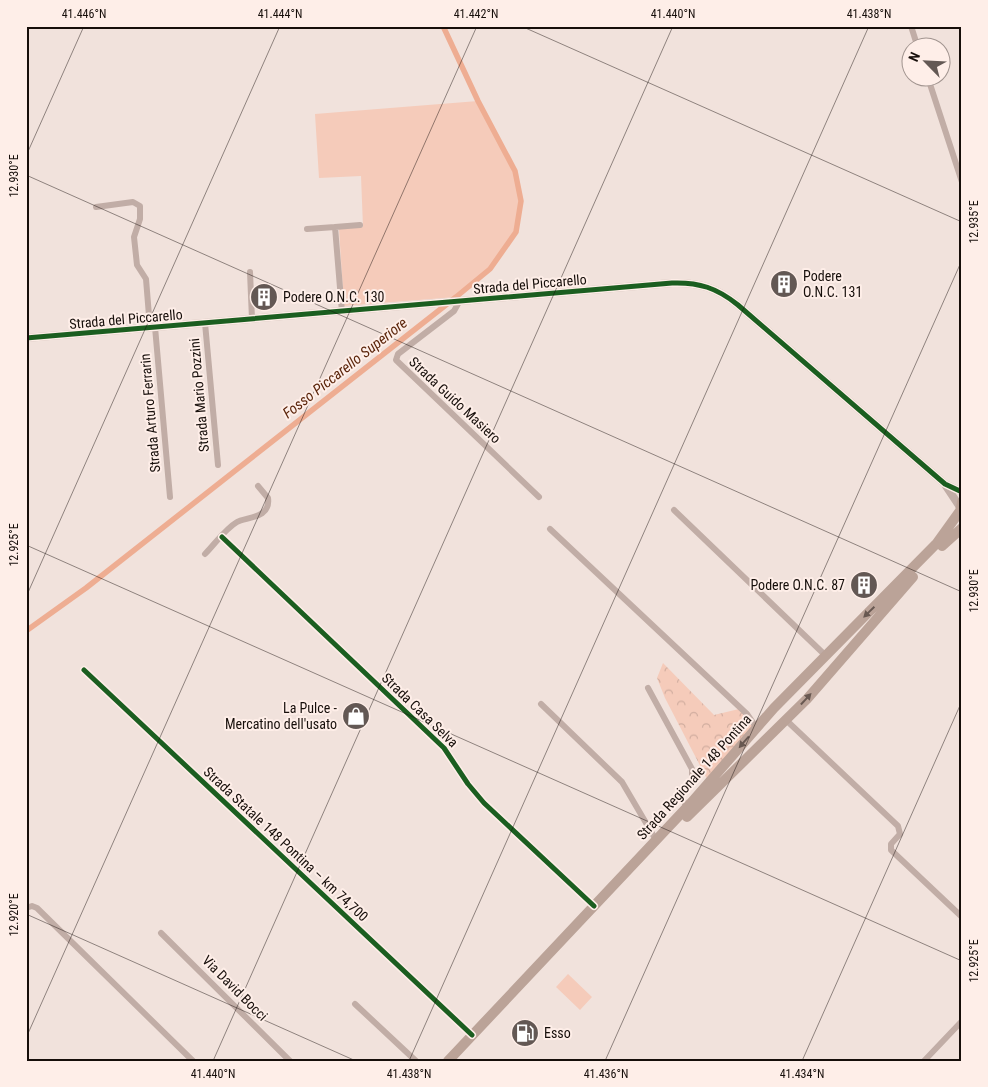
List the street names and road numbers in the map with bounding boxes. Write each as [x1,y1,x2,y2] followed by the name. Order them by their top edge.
[473,271,587,297] street label: Strada del Piccarello
[69,306,183,332] street label: Strada del Piccarello
[186,337,212,453] street label: Strada Mario Pozzini
[137,353,163,473] street label: Strada Arturo Ferrarin
[406,354,504,446] street label: Strada Guido Masiero
[379,670,461,750] street label: Strada Casa Selva
[634,711,754,843] street label: Strada Regionale 148 Pontina
[200,763,372,925] street label: Strada Statale 148 Pontina – km 74,700
[199,952,271,1024] street label: Via David Bocci

